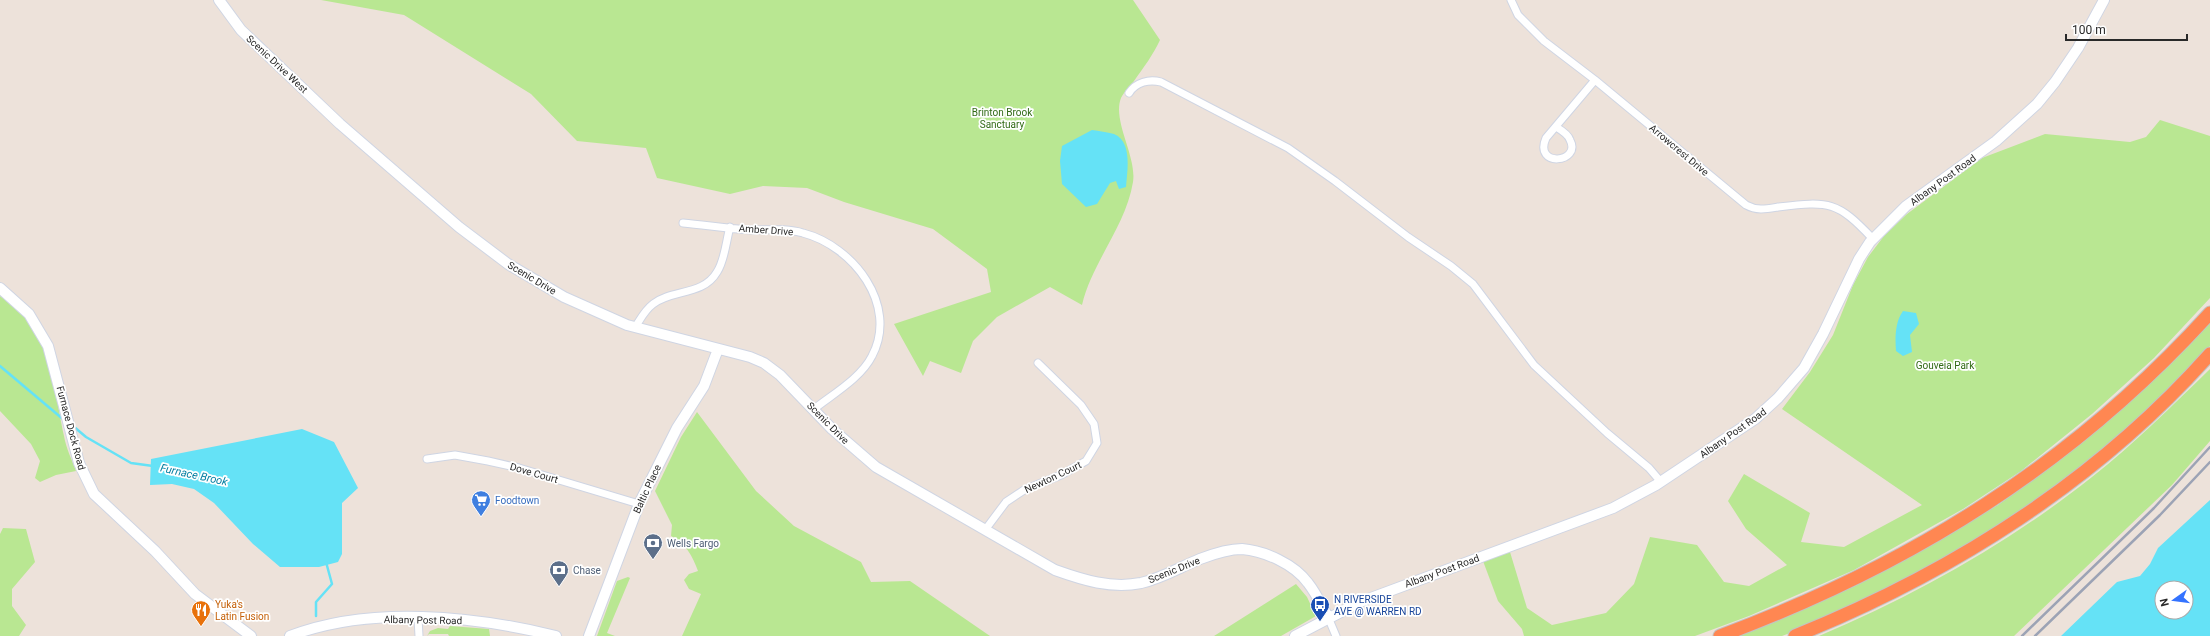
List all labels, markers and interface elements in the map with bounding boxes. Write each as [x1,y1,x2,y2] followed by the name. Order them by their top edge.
[2066,16,2187,42] scale bar
[2072,23,2106,37] text: 100 m
[244,33,310,95] street label: Scenic Drive West
[972,107,1033,130] park label: Brinton Brook Sanctuary
[1647,122,1711,178] street label: Arrowcrest Drive
[1908,152,1978,208] street label: Albany Post Road
[738,223,794,237] street label: Amber Drive
[506,259,558,297] street label: Scenic Drive
[1916,360,1975,371] park label: Gouveia Park
[55,385,87,471] street label: Furnace Dock Road
[805,400,851,446] street label: Scenic Drive
[1698,406,1768,460] street label: Albany Post Road
[1023,459,1083,495] street label: Newton Court
[509,461,559,485] street label: Dove Court
[159,462,230,489] water label: Furnace Brook
[631,463,663,515] street label: Baltic Place
[470,489,492,517] supermarket icon: Foodtown
[495,495,539,506] place label: Foodtown
[642,532,664,560] bank icon: Wells Fargo
[667,538,719,549] place label: Wells Fargo
[1403,552,1481,590] street label: Albany Post Road
[1147,555,1201,585] street label: Scenic Drive
[548,559,570,587] bank icon: Chase
[573,565,601,576] place label: Chase
[2154,580,2194,620] north arrow
[1309,594,1331,622] bus stop icon: N RIVERSIDE AVE @ WARREN RD
[1334,594,1422,617] place label: N RIVERSIDE AVE @ WARREN RD
[2157,597,2172,608] text: N
[190,599,212,627] restaurant icon: Yuka's Latin Fusion
[215,599,269,622] place label: Yuka's Latin Fusion
[384,614,462,626] street label: Albany Post Road

